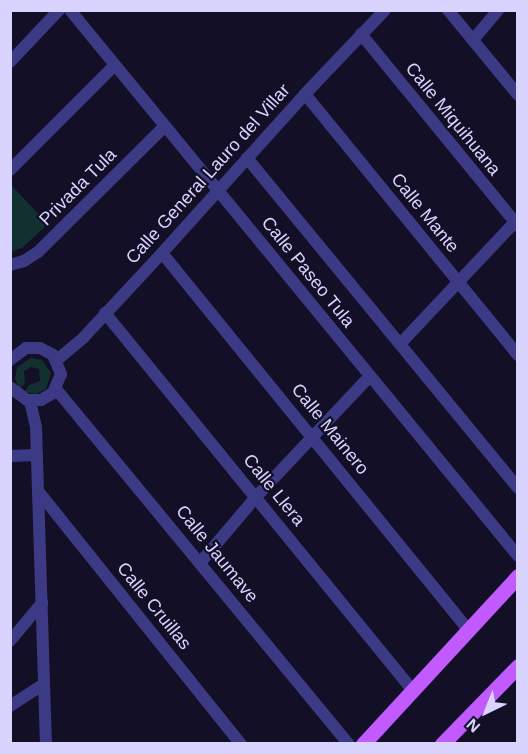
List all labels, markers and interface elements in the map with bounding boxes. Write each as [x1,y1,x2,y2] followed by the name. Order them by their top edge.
[401,58,505,180] street label: Calle Miquihuana
[121,80,295,268] street label: Calle General Lauro del Villar
[35,144,121,230] street label: Privada Tula
[386,169,464,257] street label: Calle Mante
[257,212,359,332] street label: Calle Paseo Tula
[287,379,373,479] street label: Calle Mainero
[239,450,309,530] street label: Calle Llera
[171,501,263,607] street label: Calle Jaumave
[112,558,196,654] street label: Calle Cruillas
[456,682,516,742] north arrow
[463,715,483,736] text: N

